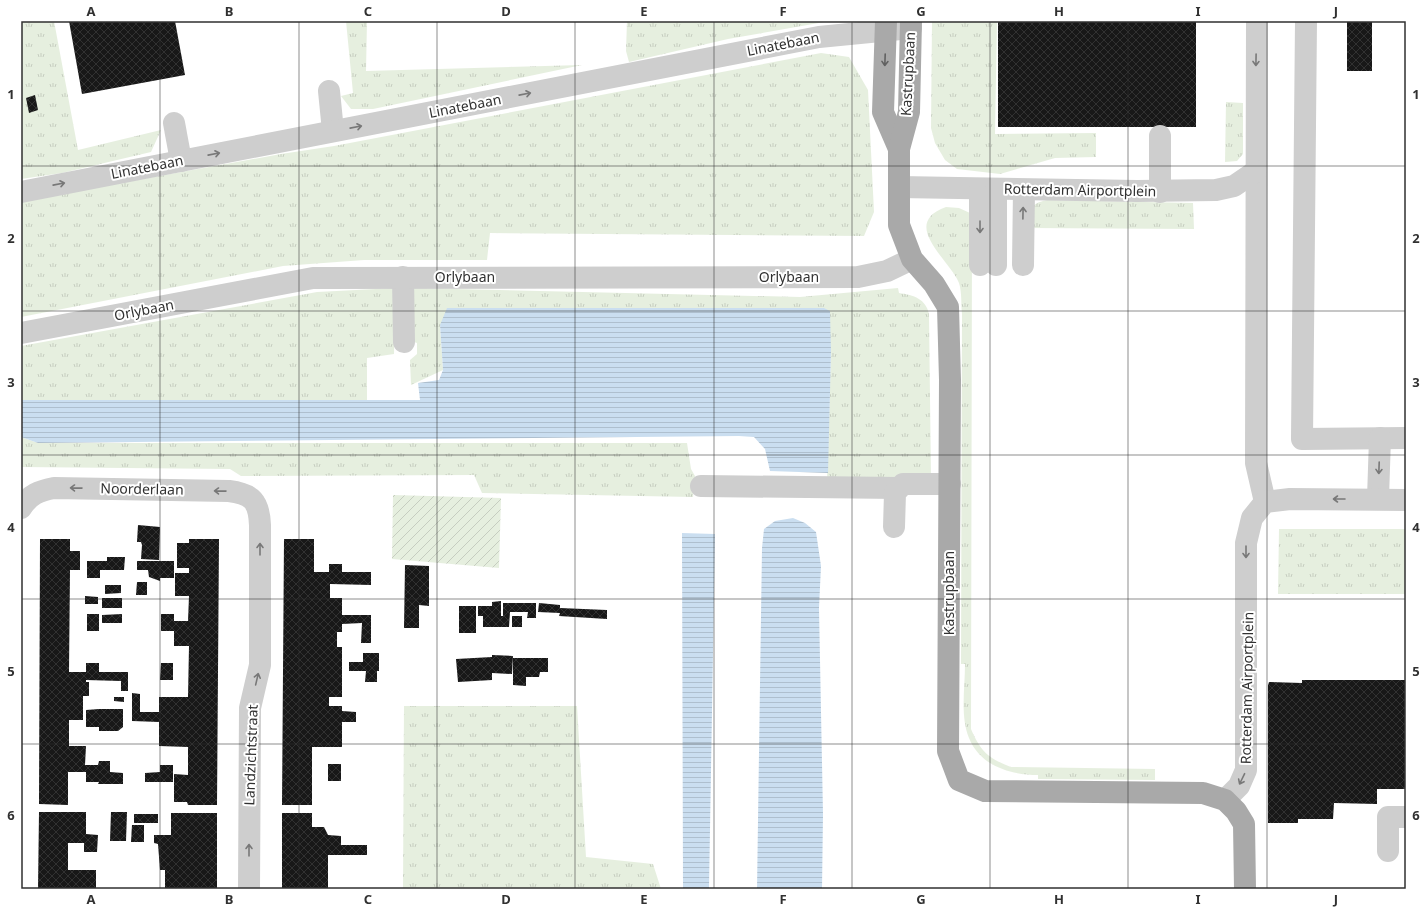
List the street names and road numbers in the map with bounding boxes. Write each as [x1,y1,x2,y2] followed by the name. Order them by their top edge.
[745,27,821,60] street label: Linatebaan
[896,31,919,117] street label: Kastrupbaan
[427,89,503,122] street label: Linatebaan
[109,150,185,183] street label: Linatebaan
[1004,179,1156,200] street label: Rotterdam Airportplein
[435,267,495,286] street label: Orlybaan
[759,267,819,286] street label: Orlybaan
[112,294,175,325] street label: Orlybaan
[100,478,184,499] street label: Noorderlaan
[939,551,958,635] street label: Kastrupbaan
[1236,612,1257,764] street label: Rotterdam Airportplein
[239,704,262,806] street label: Landzichtstraat

